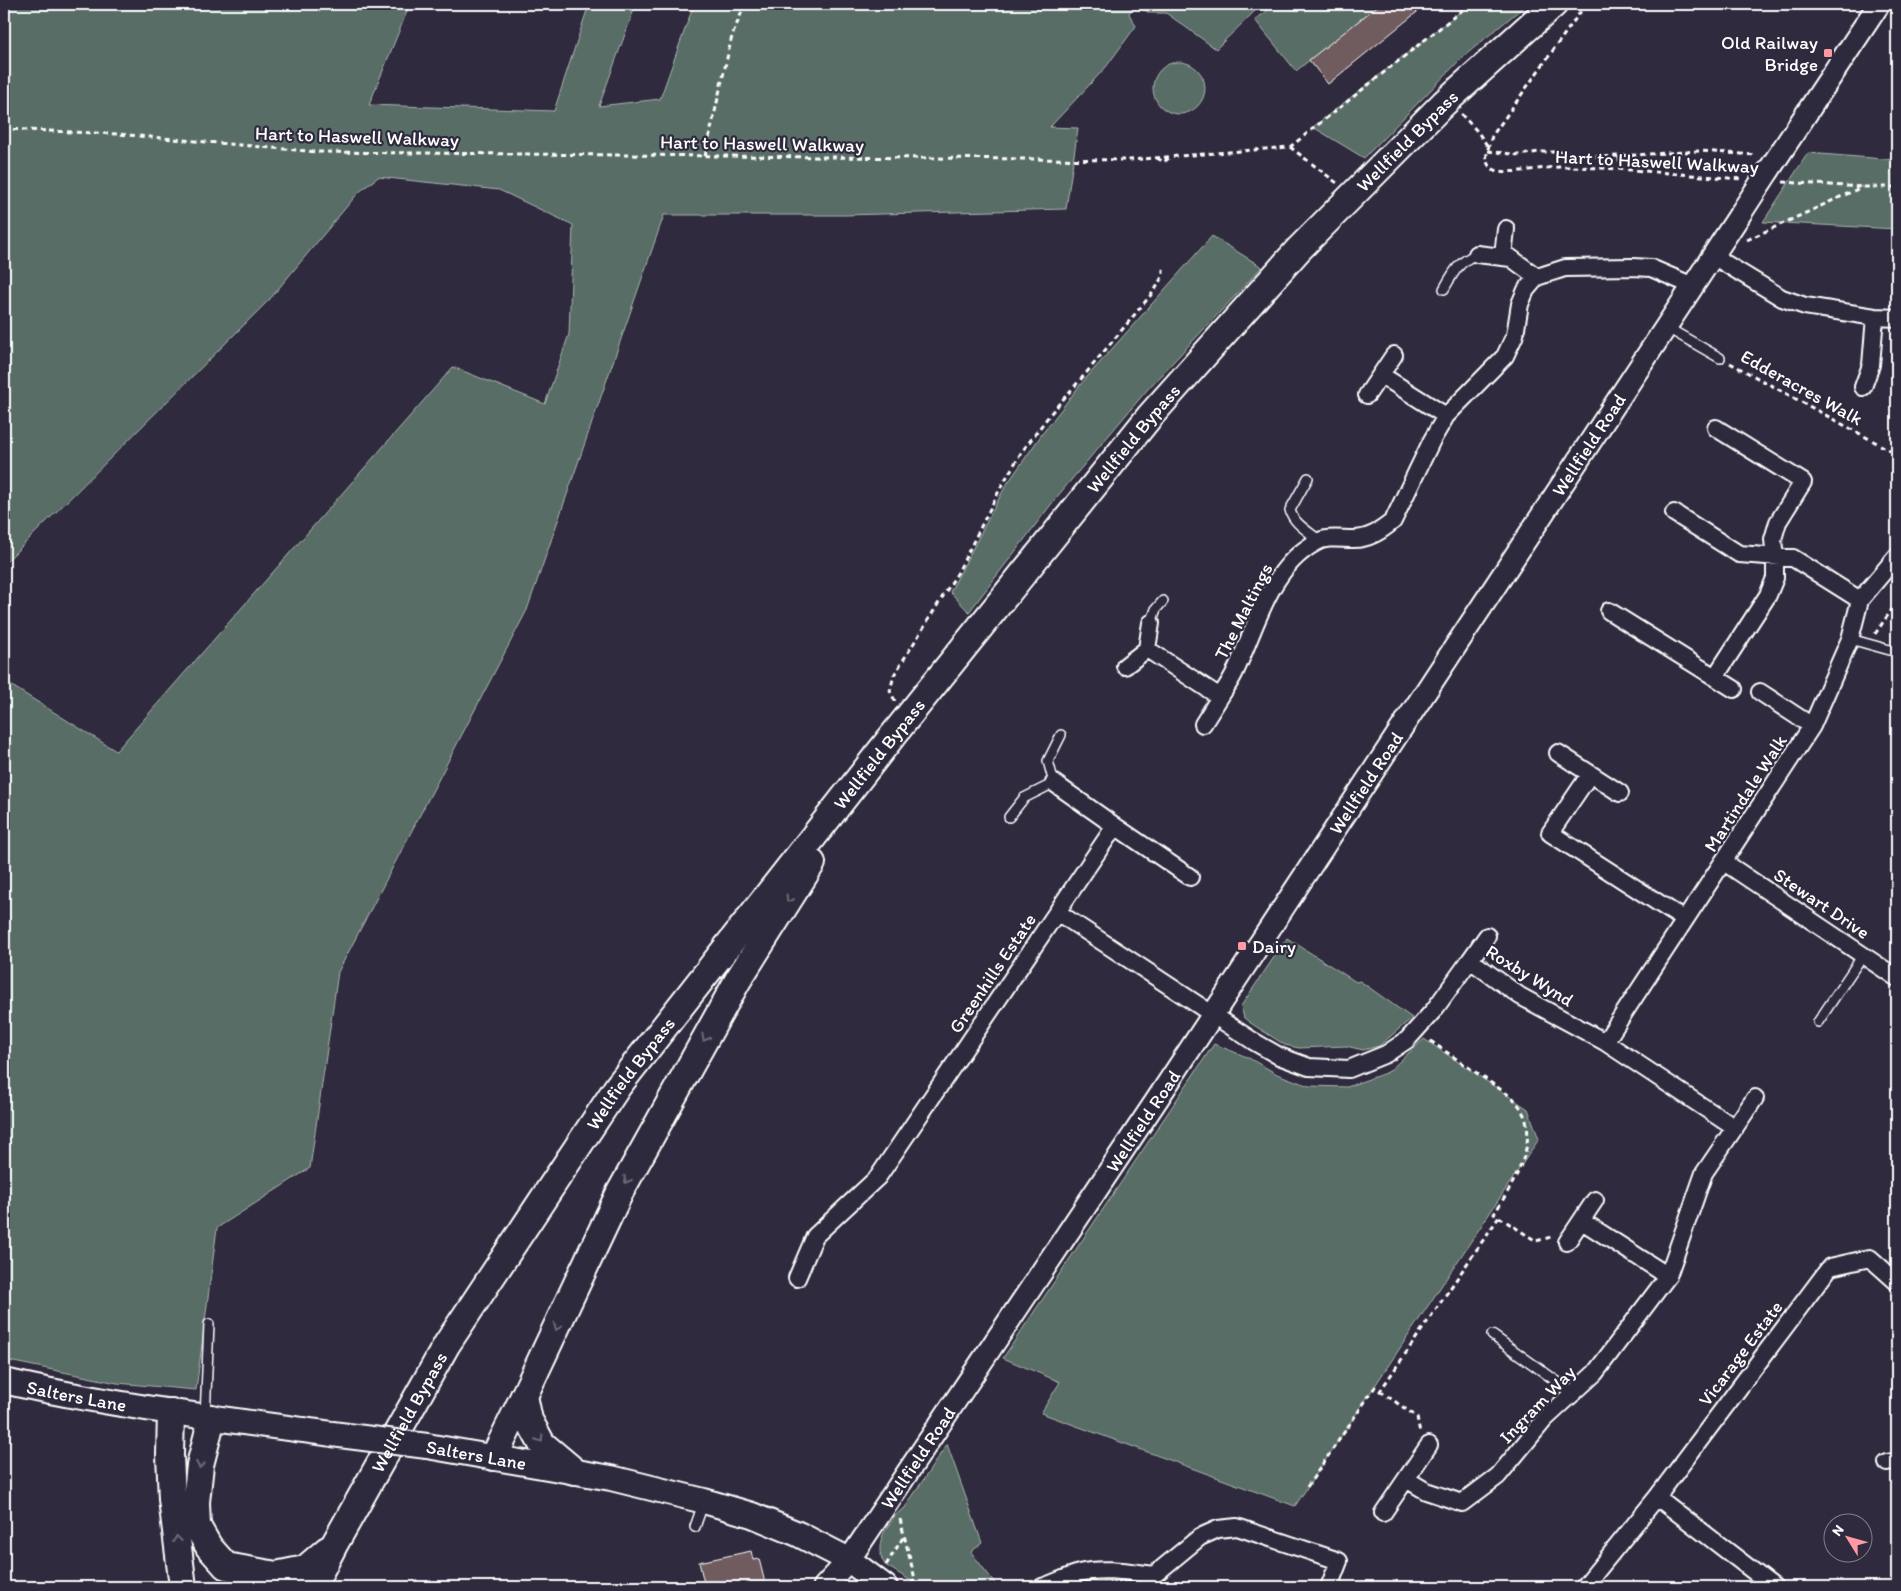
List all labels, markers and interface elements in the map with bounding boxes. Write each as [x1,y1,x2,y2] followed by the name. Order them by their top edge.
[1721,31,1818,76] place label: Old Railway Bridge
[1822,47,1834,59] marker: Old Railway Bridge
[1352,85,1463,197] street label: Wellfield Bypass
[255,121,459,152] street label: Hart to Haswell Walkway
[660,130,864,157] street label: Hart to Haswell Walkway
[1554,145,1760,178] street label: Hart to Haswell Walkway
[1737,344,1867,431] street label: Edderacres Walk
[1082,379,1185,498] street label: Wellfield Bypass
[1547,389,1631,500] street label: Wellfield Road
[1209,559,1278,663] street label: The Maltings
[828,694,930,814] street label: Wellfield Bypass
[1324,728,1408,839] street label: Wellfield Road
[1699,730,1792,856] street label: Martindale Walk
[1769,863,1874,944] street label: Stewart Drive
[786,893,795,903] one-way arrow
[944,909,1041,1038] street label: Greenhills Estate
[1252,935,1296,958] place label: Dairy
[1482,939,1578,1012] street label: Roxby Wynd
[1236,940,1248,952] marker: Dairy
[581,1012,680,1134] street label: Wellfield Bypass
[702,1033,712,1042] one-way arrow
[1101,1066,1185,1177] street label: Wellfield Road
[623,1175,633,1184] one-way arrow
[1693,1296,1788,1411] street label: Vicarage Estate
[552,1322,563,1331] one-way arrow
[366,1348,452,1477] street label: Wellfield Bypass
[1494,1360,1580,1448] street label: Ingram Way
[24,1375,128,1417] street label: Salters Lane
[876,1402,960,1513] street label: Wellfield Road
[534,1434,544,1443] one-way arrow
[424,1435,528,1475] street label: Salters Lane
[196,1461,206,1470] one-way arrow
[1824,1514,1874,1564] north arrow
[1828,1522,1848,1539] text: N
[172,1535,183,1543] one-way arrow

